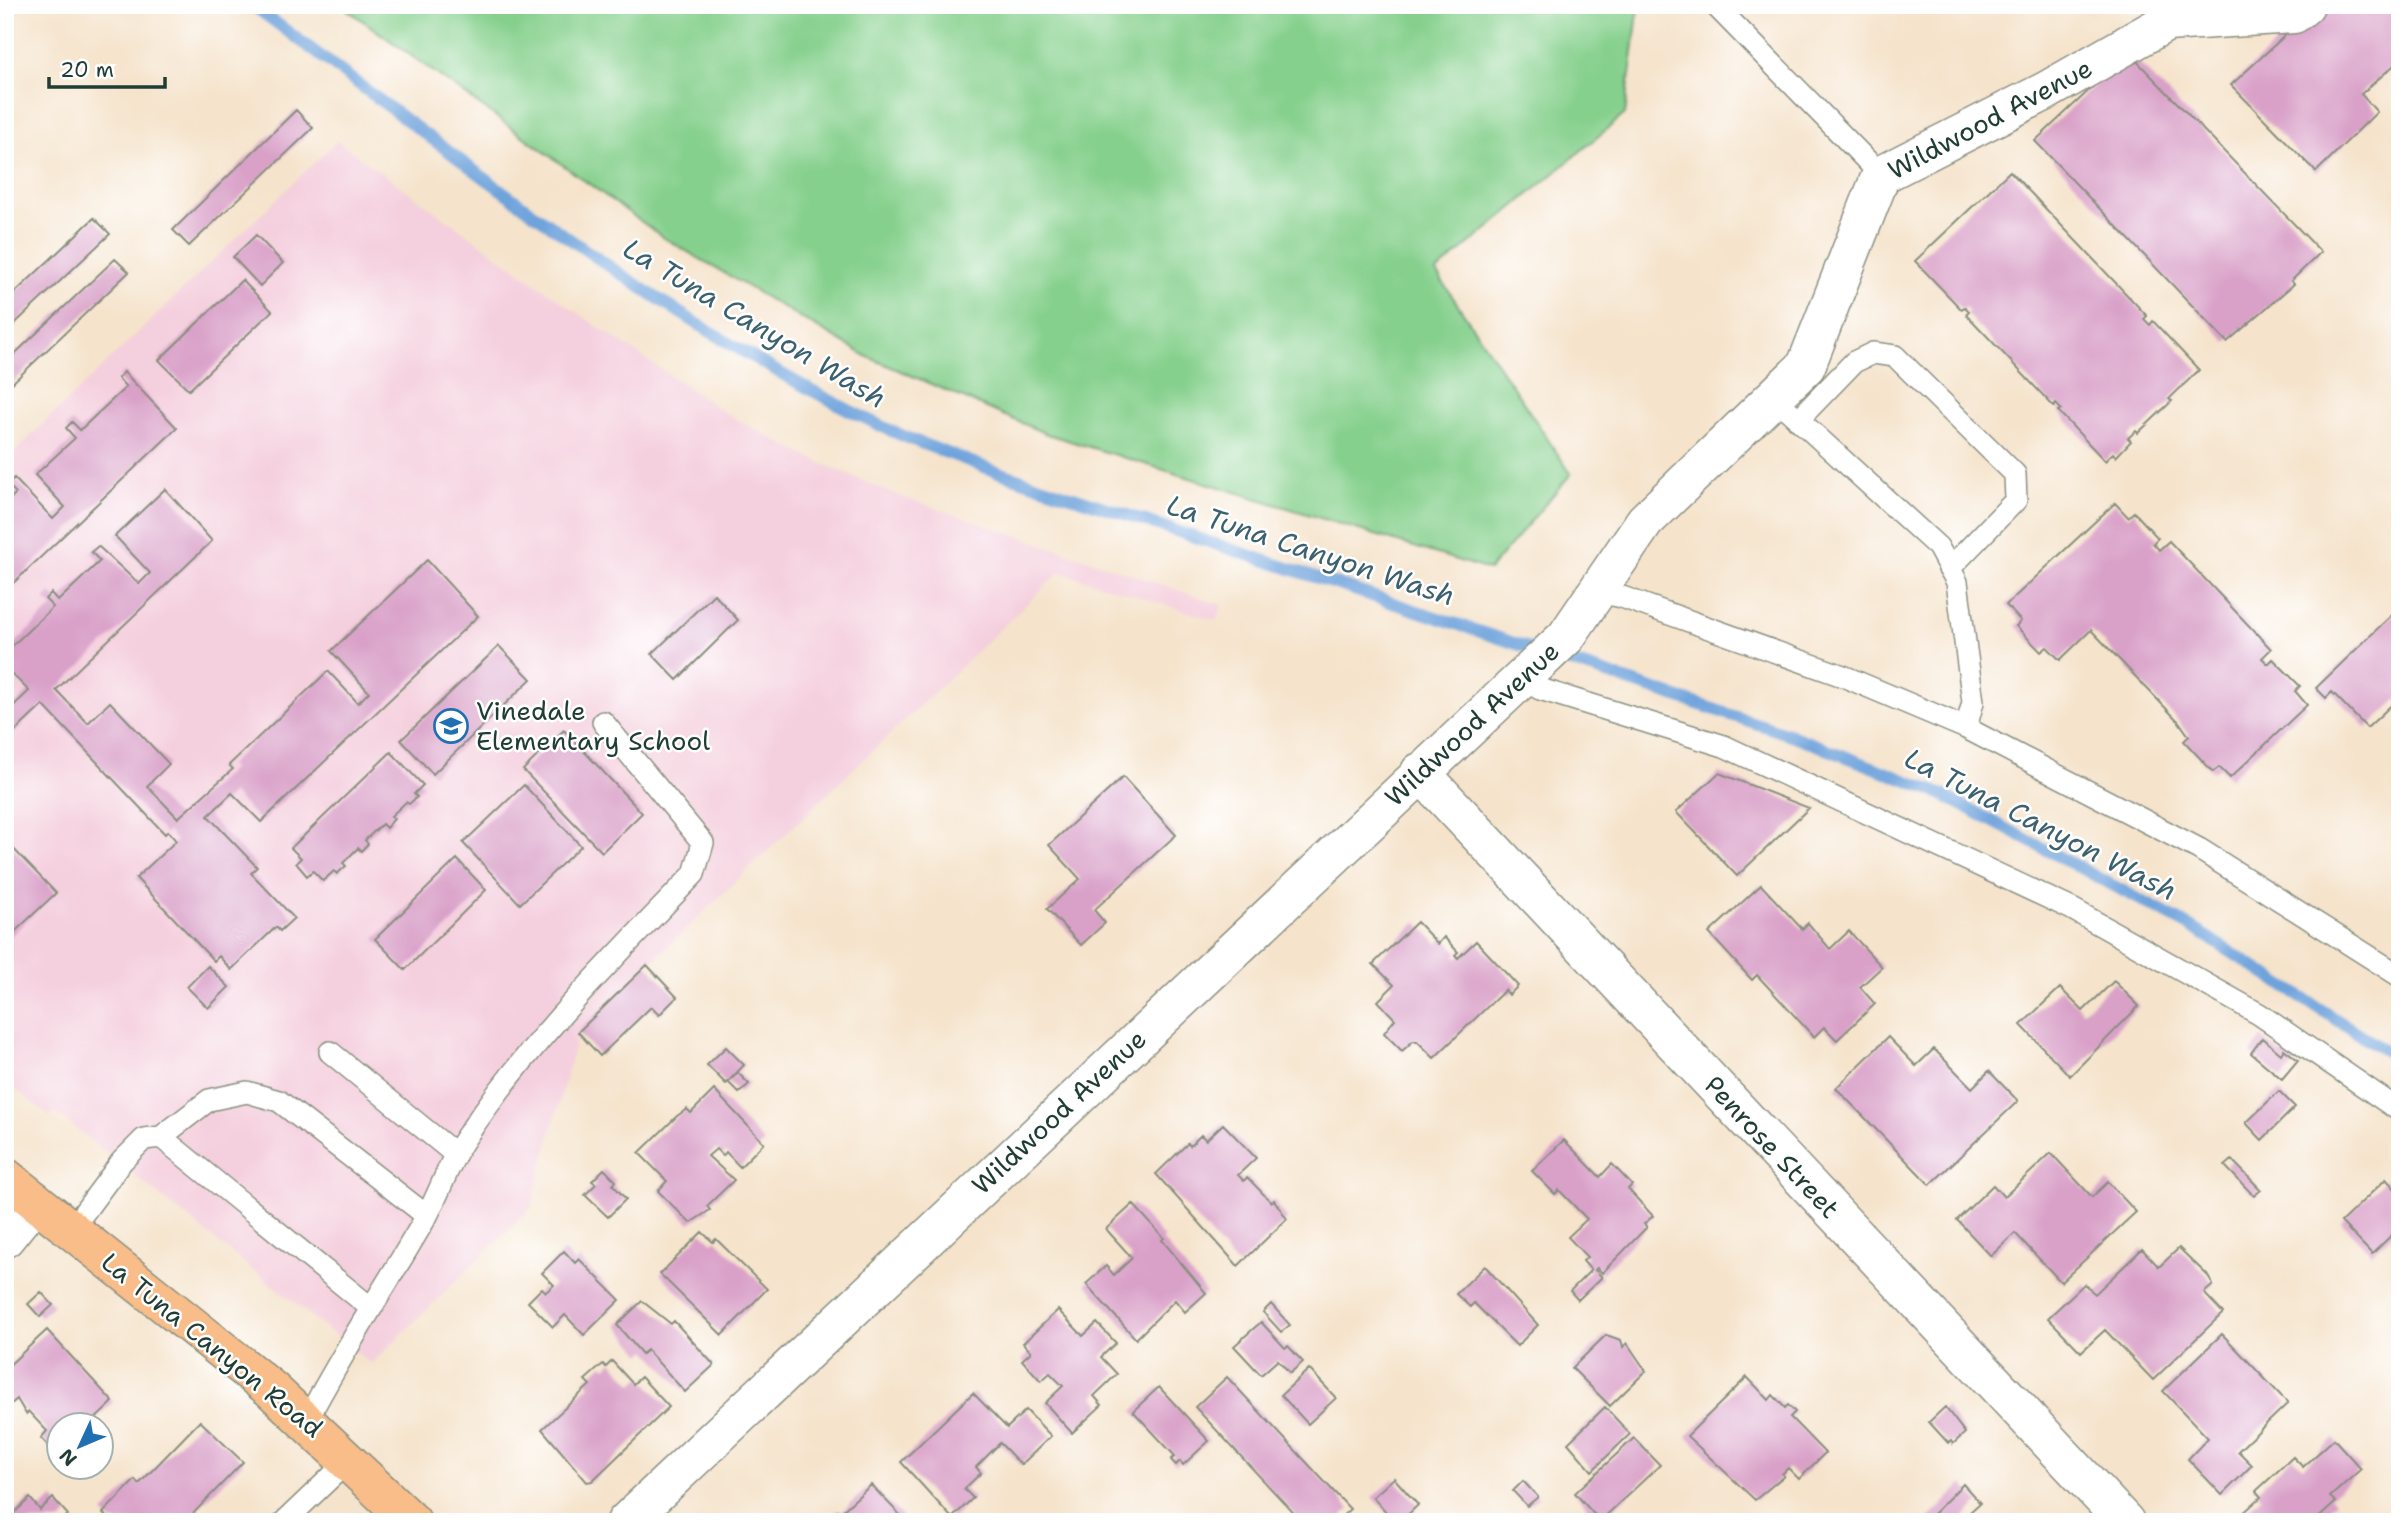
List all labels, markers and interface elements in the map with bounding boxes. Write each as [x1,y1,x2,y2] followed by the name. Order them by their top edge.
[49,46,164,90] scale bar
[1881,50,2098,187] street label: Wildwood Avenue
[60,56,114,84] text: 20 m
[616,229,894,417] water label: La Tuna Canyon Wash
[1162,485,1460,615] water label: La Tuna Canyon Wash
[1377,634,1566,814] street label: Wildwood Avenue
[476,693,710,758] place label: Vinedale Elementary School
[432,707,470,745] school or university icon: Vinedale Elementary School
[1898,739,2184,909] water label: La Tuna Canyon Wash
[964,1022,1153,1202] street label: Wildwood Avenue
[1697,1068,1848,1226] street label: Penrose Street
[94,1244,331,1445] street label: La Tuna Canyon Road
[46,1412,116,1482] north arrow
[54,1443,82,1472] text: N

